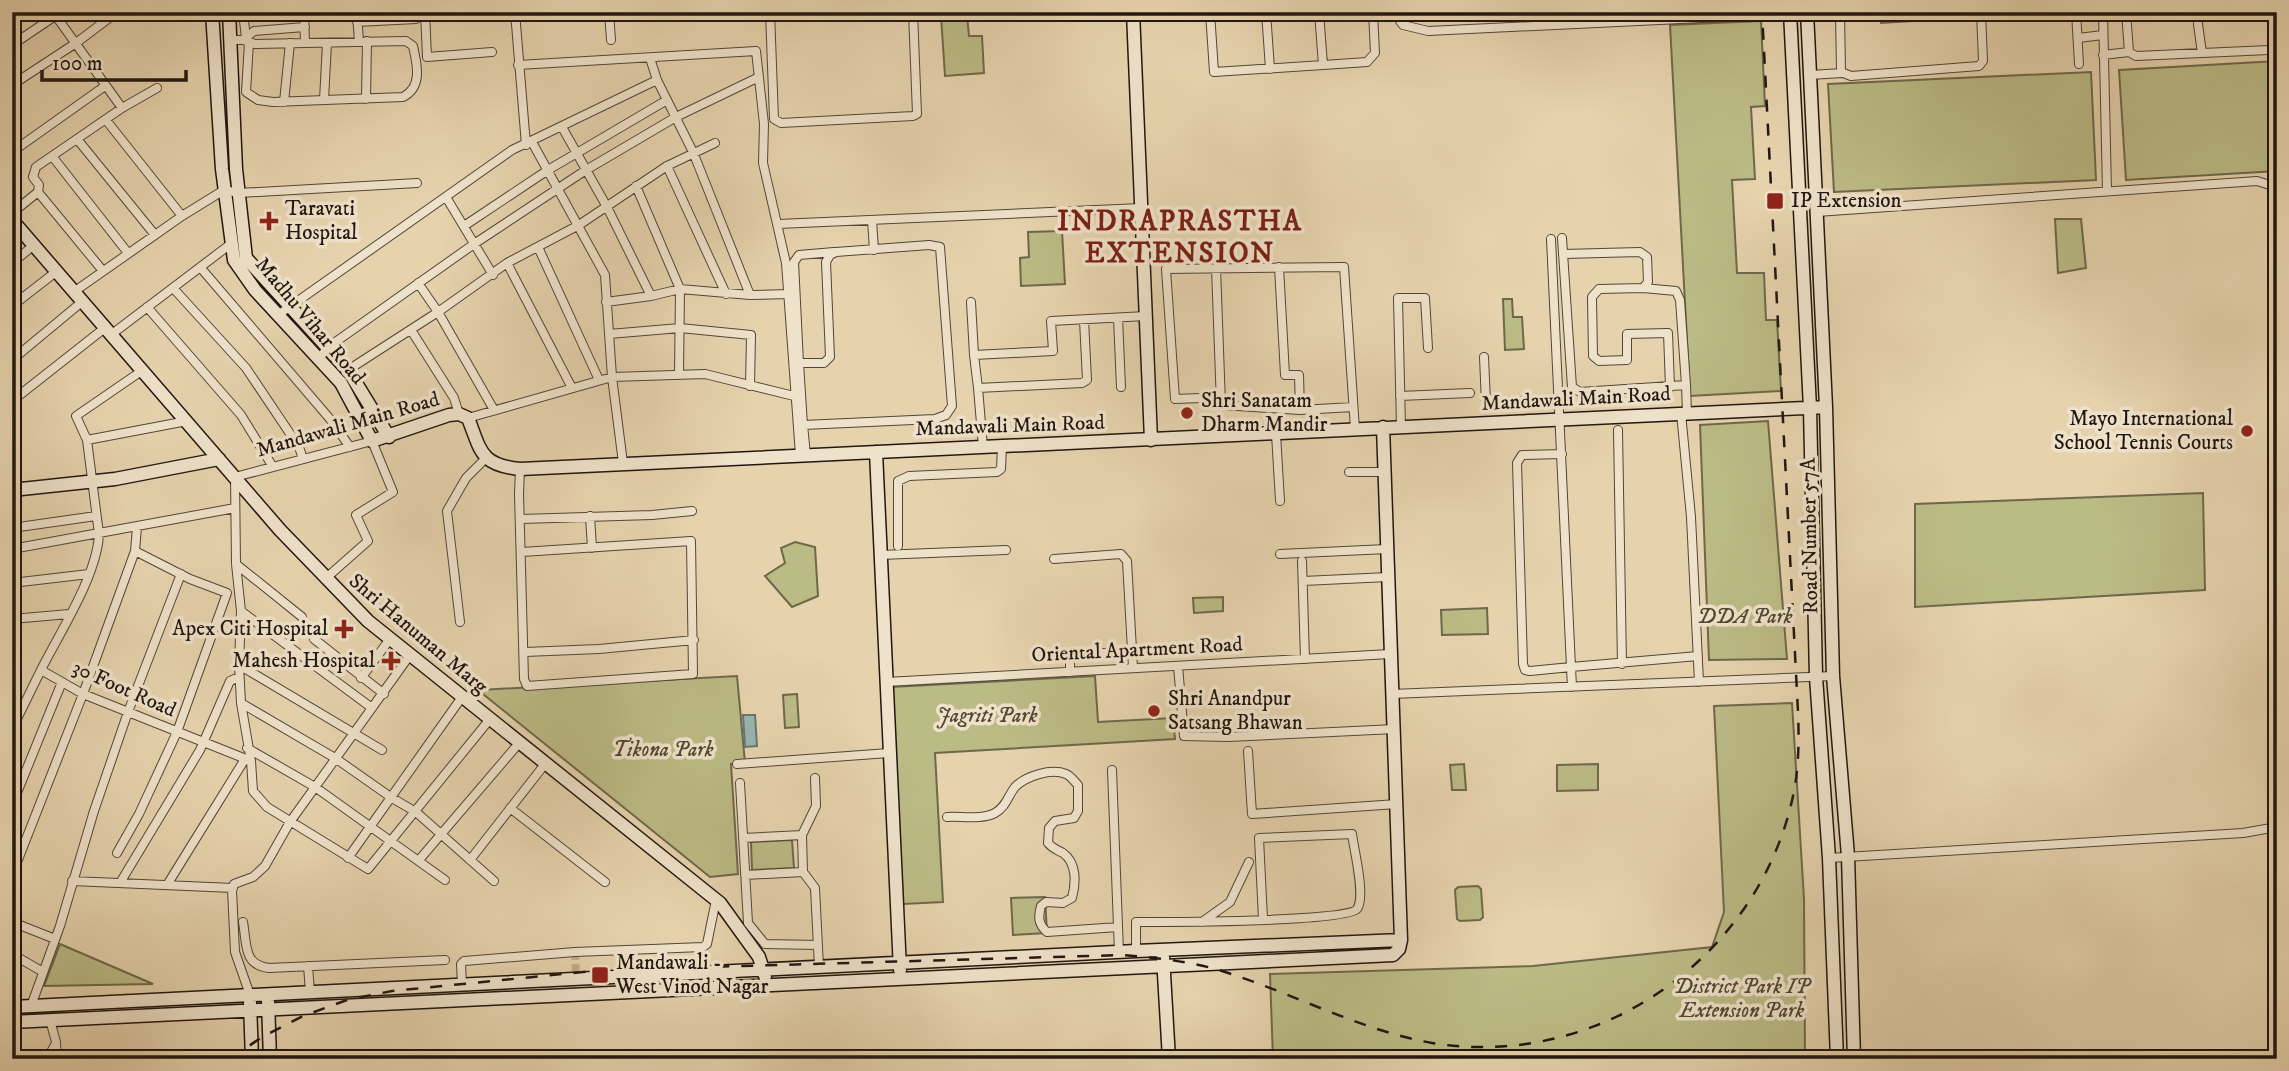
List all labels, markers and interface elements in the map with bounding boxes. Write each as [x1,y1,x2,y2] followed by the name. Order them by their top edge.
[42,38,186,82] scale bar
[52,51,103,77] text: 100 m
[1791,188,1902,214] place label: IP Extension
[1765,191,1785,211] marker: IP Extension
[285,196,358,246] place label: Taravati Hospital
[1057,204,1303,271] district label: INDRAPRASTHA EXTENSION
[259,211,279,231] marker: Taravati Hospital
[249,252,371,390] street label: Madhu Vihar Road
[1481,381,1672,417] street label: Mandawali Main Road
[253,386,443,464] street label: Mandawali Main Road
[1201,388,1327,438] place label: Shri Sanatam Dharm Mandir
[1179,405,1195,421] marker: Shri Sanatam Dharm Mandir
[2054,406,2234,456] place label: Mayo International School Tennis Courts
[915,410,1106,442] street label: Mandawali Main Road
[2239,423,2255,439] marker: Mayo International School Tennis Courts
[1796,457,1824,614] street label: Road Number 57A
[343,568,493,700] street label: Shri Hanuman Marg
[1697,604,1793,630] park label: DDA Park
[172,616,329,642] place label: Apex Citi Hospital
[334,619,354,639] marker: Apex Citi Hospital
[1031,631,1244,669] street label: Oriental Apartment Road
[232,648,376,674] place label: Mahesh Hospital
[381,651,401,671] marker: Mahesh Hospital
[68,655,180,724] street label: 30 Foot Road
[1168,686,1303,736] place label: Shri Anandpur Satsang Bhawan
[937,703,1038,729] park label: Jagriti Park
[1146,703,1162,719] marker: Shri Anandpur Satsang Bhawan
[613,737,714,763] park label: Tikona Park
[615,950,769,1000] place label: Mandawali - West Vinod Nagar
[590,965,610,985] marker: Mandawali - West Vinod Nagar
[1674,974,1812,1024] park label: District Park IP Extension Park

